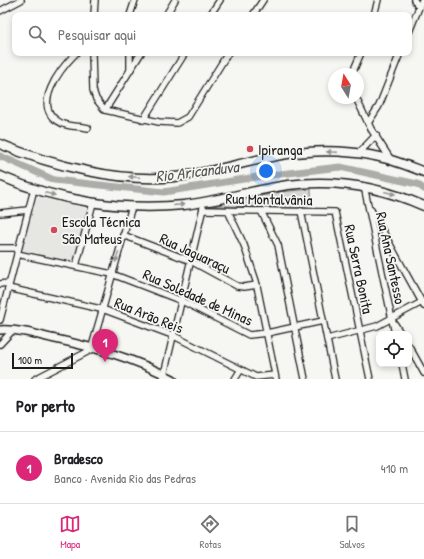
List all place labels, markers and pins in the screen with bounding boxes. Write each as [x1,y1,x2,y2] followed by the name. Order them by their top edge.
[258,139,302,160] place label: Ipiranga
[245,144,255,154] marker: Ipiranga
[62,211,140,249] place label: Escola Técnica São Mateus
[49,225,59,235] marker: Escola Técnica São Mateus
[92,329,118,362] pin: 1

